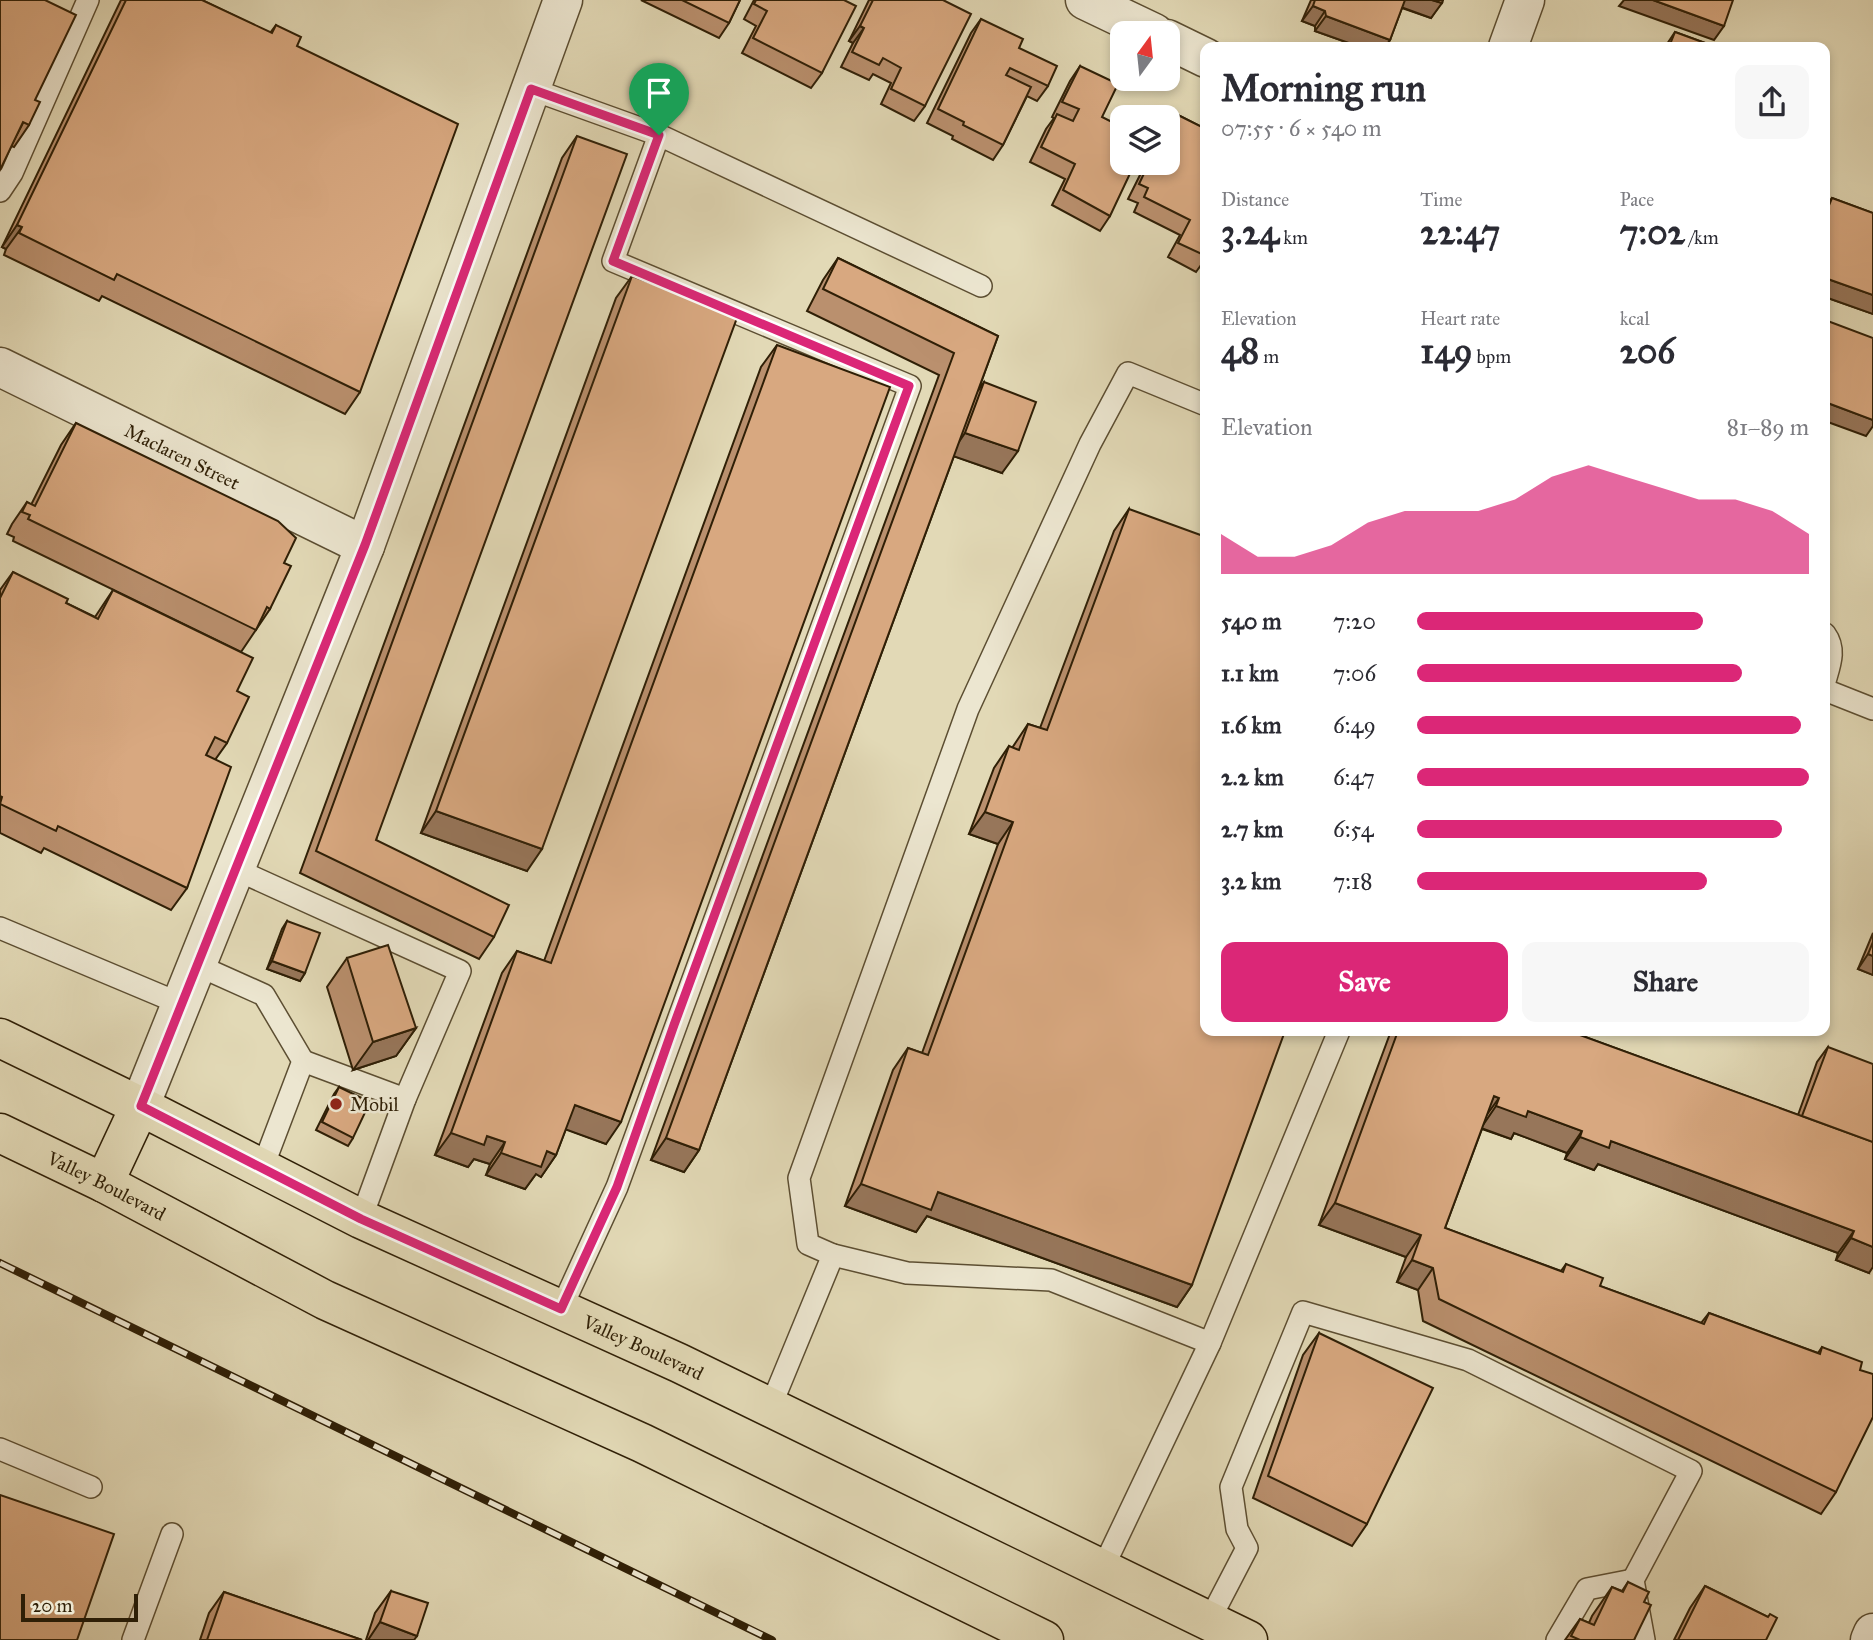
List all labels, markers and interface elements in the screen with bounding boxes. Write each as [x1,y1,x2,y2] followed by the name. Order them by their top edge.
[1110,21,1180,91] north arrow
[1110,21,1180,175] map controls
[629,63,689,135] pin
[1221,65,1426,111] text: Morning run
[1735,65,1809,139] button: share
[640,74,678,112] icon: arrive
[1110,105,1180,175] button: layers
[1221,114,1382,142] text: 07:55 · 6 × 540 m
[1221,188,1289,211] text: Distance
[1420,188,1462,211] text: Time
[1620,188,1654,211] text: Pace
[1221,211,1279,254] text: 3.24
[1420,211,1500,254] text: 22:47
[1620,211,1685,254] text: 7:02
[1279,226,1308,249] text: km
[1685,226,1719,249] text: /km
[1221,307,1296,330] text: Elevation
[1420,307,1500,330] text: Heart rate
[1620,307,1650,330] text: kcal
[1221,330,1259,373] text: 48
[1420,330,1472,373] text: 149
[1620,330,1675,373] text: 206
[1259,345,1279,368] text: m
[1472,345,1511,368] text: bpm
[1221,413,1312,441] text: Elevation
[1727,413,1809,441] text: 81–89 m
[121,418,244,494] street label: Maclaren Street
[1221,607,1282,635] text: 540 m
[1333,607,1376,635] text: 7:20
[1221,659,1279,687] text: 1.1 km
[1333,659,1376,687] text: 7:06
[1221,711,1282,739] text: 1.6 km
[1333,711,1376,739] text: 6:49
[1221,763,1284,791] text: 2.2 km
[1333,763,1375,791] text: 6:47
[1221,815,1283,843] text: 2.7 km
[1333,815,1374,843] text: 6:54
[1221,867,1281,895] text: 3.2 km
[1333,867,1372,895] text: 7:18
[1221,942,1508,1022] button: Save
[1522,942,1809,1022] button: Share
[350,1093,399,1116] place label: Mobil
[328,1096,344,1112] marker: Mobil
[43,1146,170,1225] street label: Valley Boulevard
[579,1309,708,1385] street label: Valley Boulevard
[21,1591,138,1623] scale bar
[32,1594,73,1617] text: 20 m

